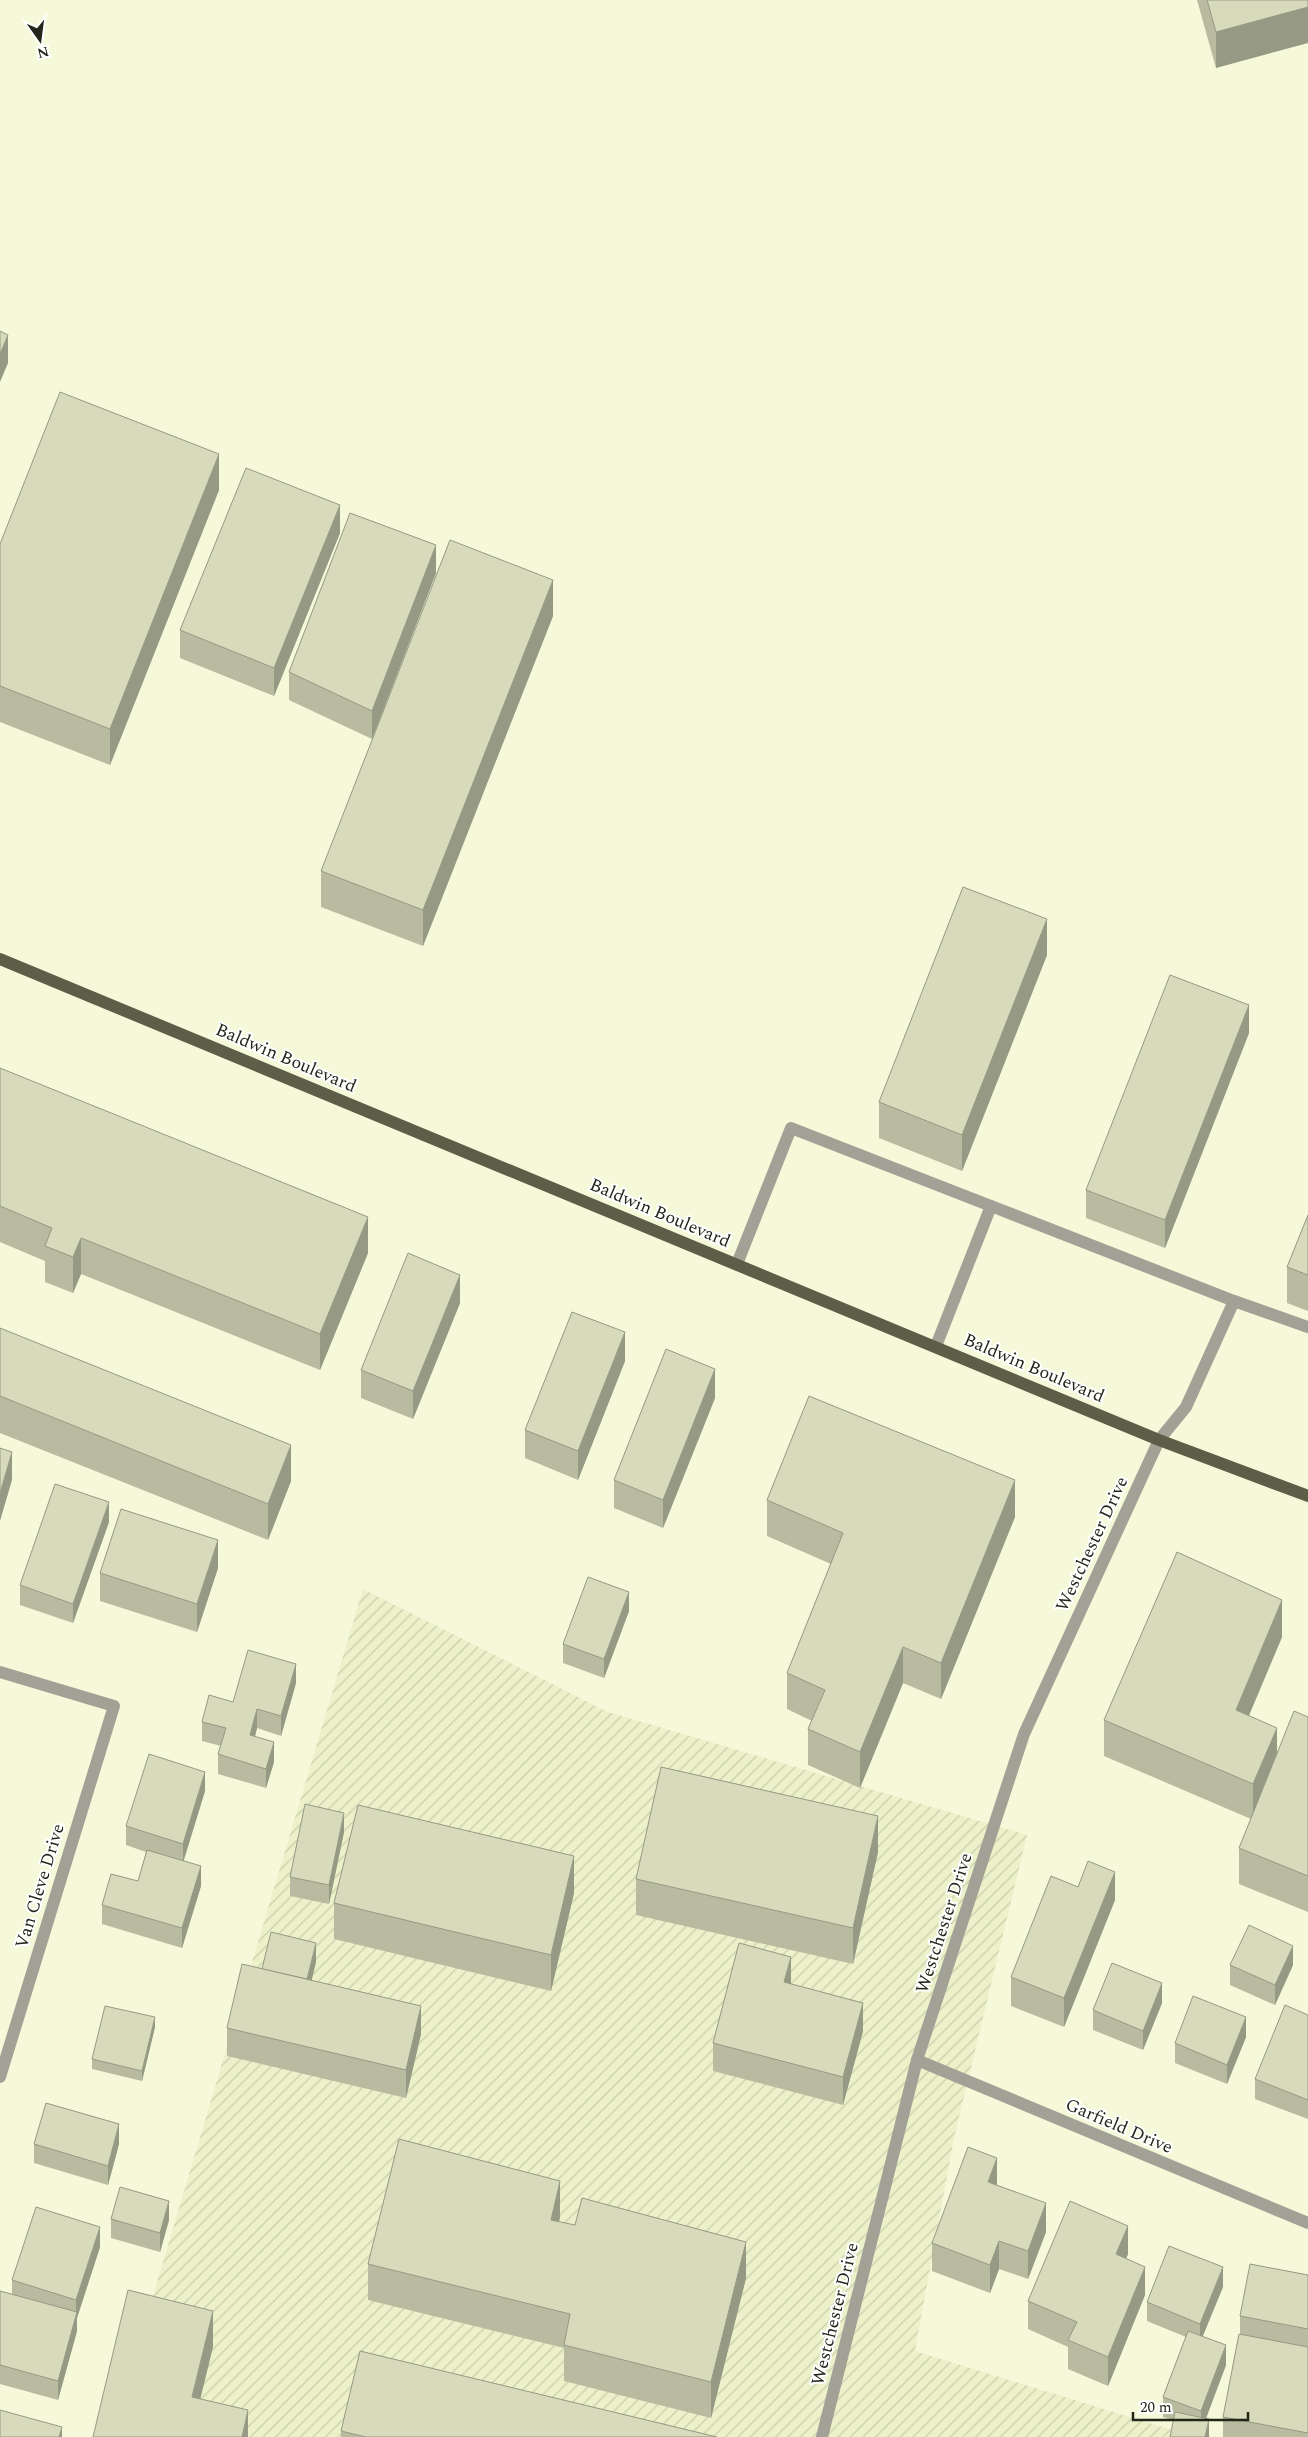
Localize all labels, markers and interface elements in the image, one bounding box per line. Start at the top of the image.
north arrow [15,15,65,65]
text: N [35,41,51,64]
street label: Baldwin Boulevard [211,1016,361,1100]
street label: Baldwin Boulevard [585,1171,735,1255]
street label: Baldwin Boulevard [959,1326,1109,1410]
street label: Westchester Drive [1049,1472,1135,1616]
street label: Van Cleve Drive [8,1820,72,1952]
street label: Westchester Drive [909,1849,979,1997]
street label: Garfield Drive [1061,2091,1177,2161]
street label: Westchester Drive [804,2240,866,2388]
scale bar [1133,2390,1248,2422]
text: 20 m [1140,2396,1172,2419]

